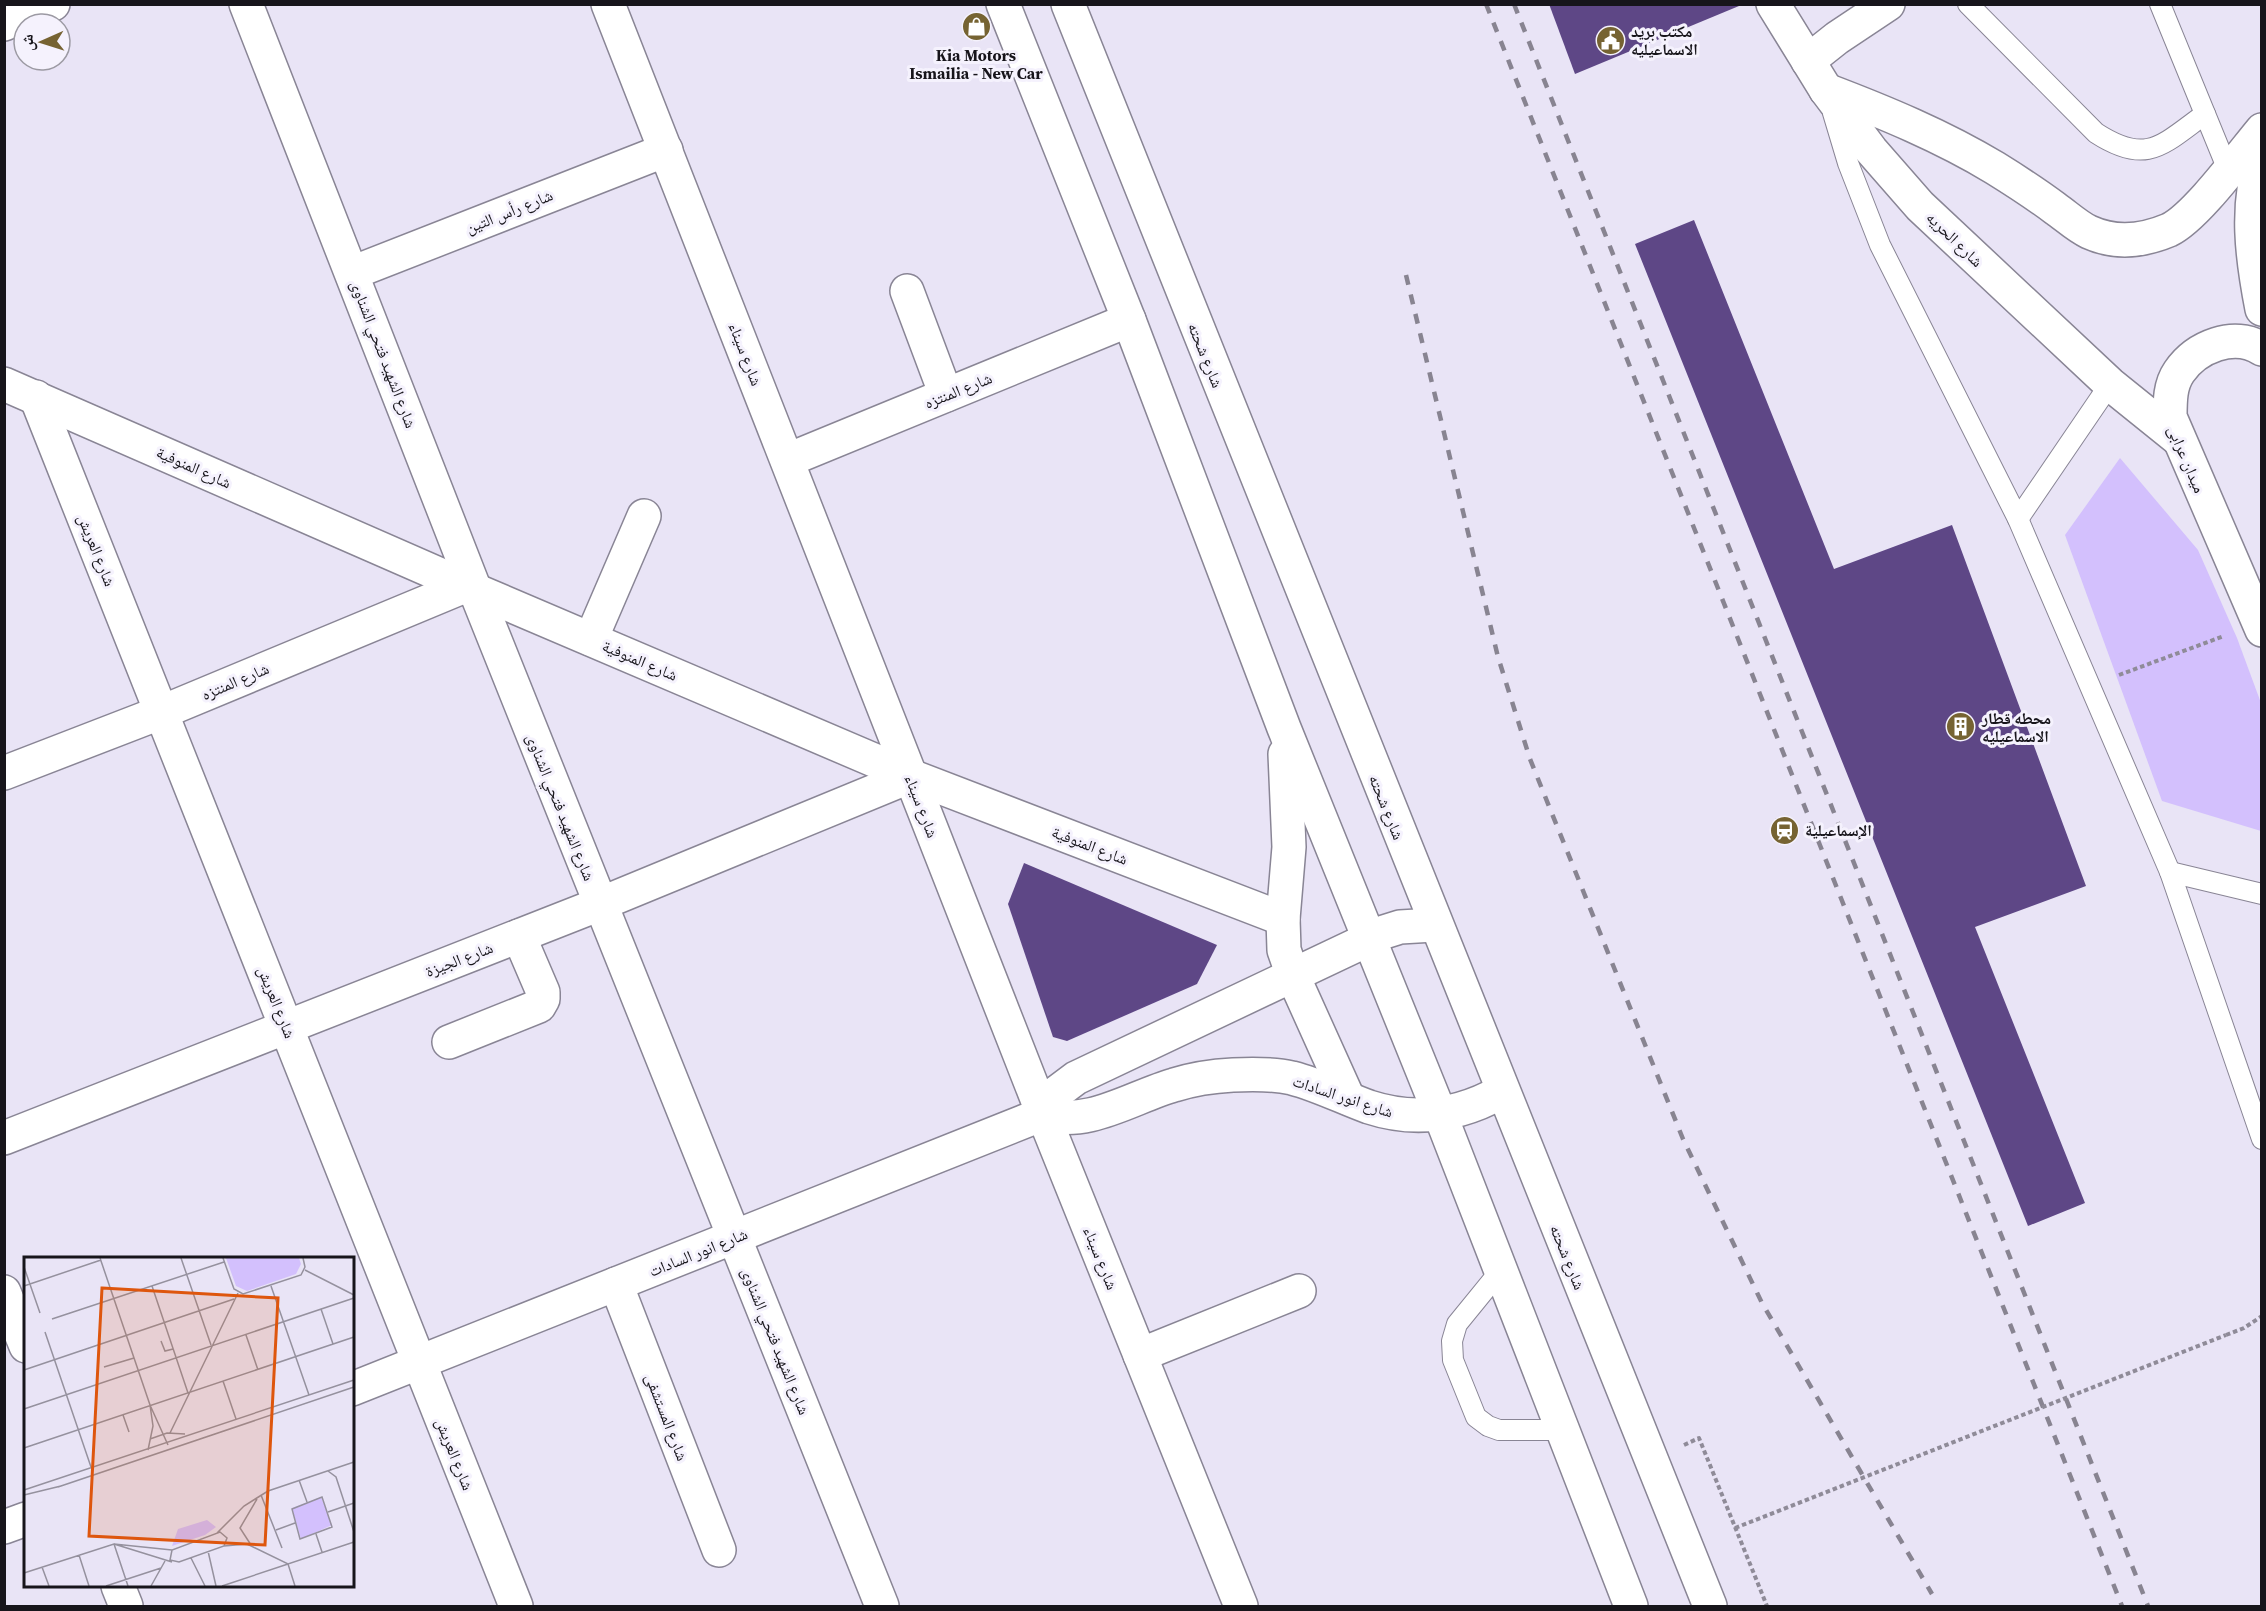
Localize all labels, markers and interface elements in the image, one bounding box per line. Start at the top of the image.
shop icon: Kia Motors Ismailia - New Car [960,11,992,43]
north arrow [12,12,72,72]
place label: مكتب بريد الاسماعيليه [1631,20,1698,60]
public building icon: مكتب بريد الاسماعيليه [1594,24,1626,56]
text: ش [16,34,38,52]
place label: Kia Motors Ismailia - New Car [909,44,1043,84]
street label: شارع رأس التين [462,184,556,238]
street label: شارع الحريه [1922,206,1988,272]
street label: شارع الشهيد فتحي الشناوى [344,277,422,432]
street label: شارع سيناء [724,319,768,389]
street label: شارع شحته [1183,319,1229,391]
street label: شارع المنتزه [921,366,995,414]
street label: ميدان عرابى [2163,422,2211,496]
street label: شارع المنوفية [153,441,235,493]
street label: شارع العريش [73,511,121,589]
street label: شارع المنوفية [599,634,681,686]
street label: شارع المنتزه [198,657,272,705]
place label: محطه قطار الاسماعيليه [1981,707,2051,747]
building icon: محطه قطار الاسماعيليه [1945,711,1977,743]
street label: شارع الشهيد فتحي الشناوى [520,730,601,885]
street label: شارع سيناء [900,771,944,841]
street label: شارع شحته [1364,771,1410,843]
station icon: الإسماعيلية [1768,814,1800,846]
place label: الإسماعيلية [1805,819,1872,841]
street label: شارع المنوفية [1049,820,1131,870]
street label: شارع الجيزة [422,936,496,982]
street label: شارع العريش [253,963,301,1041]
street label: شارع انور السادات [1290,1069,1396,1123]
street label: شارع شحته [1545,1221,1591,1293]
street label: شارع انور السادات [645,1222,751,1282]
street label: شارع سيناء [1078,1223,1124,1293]
inset map [24,1257,354,1587]
street label: شارع الشهيد فتحي الشناوى [735,1264,816,1419]
street label: شارع المستشفى [640,1370,694,1464]
street label: شارع العريش [431,1415,479,1493]

